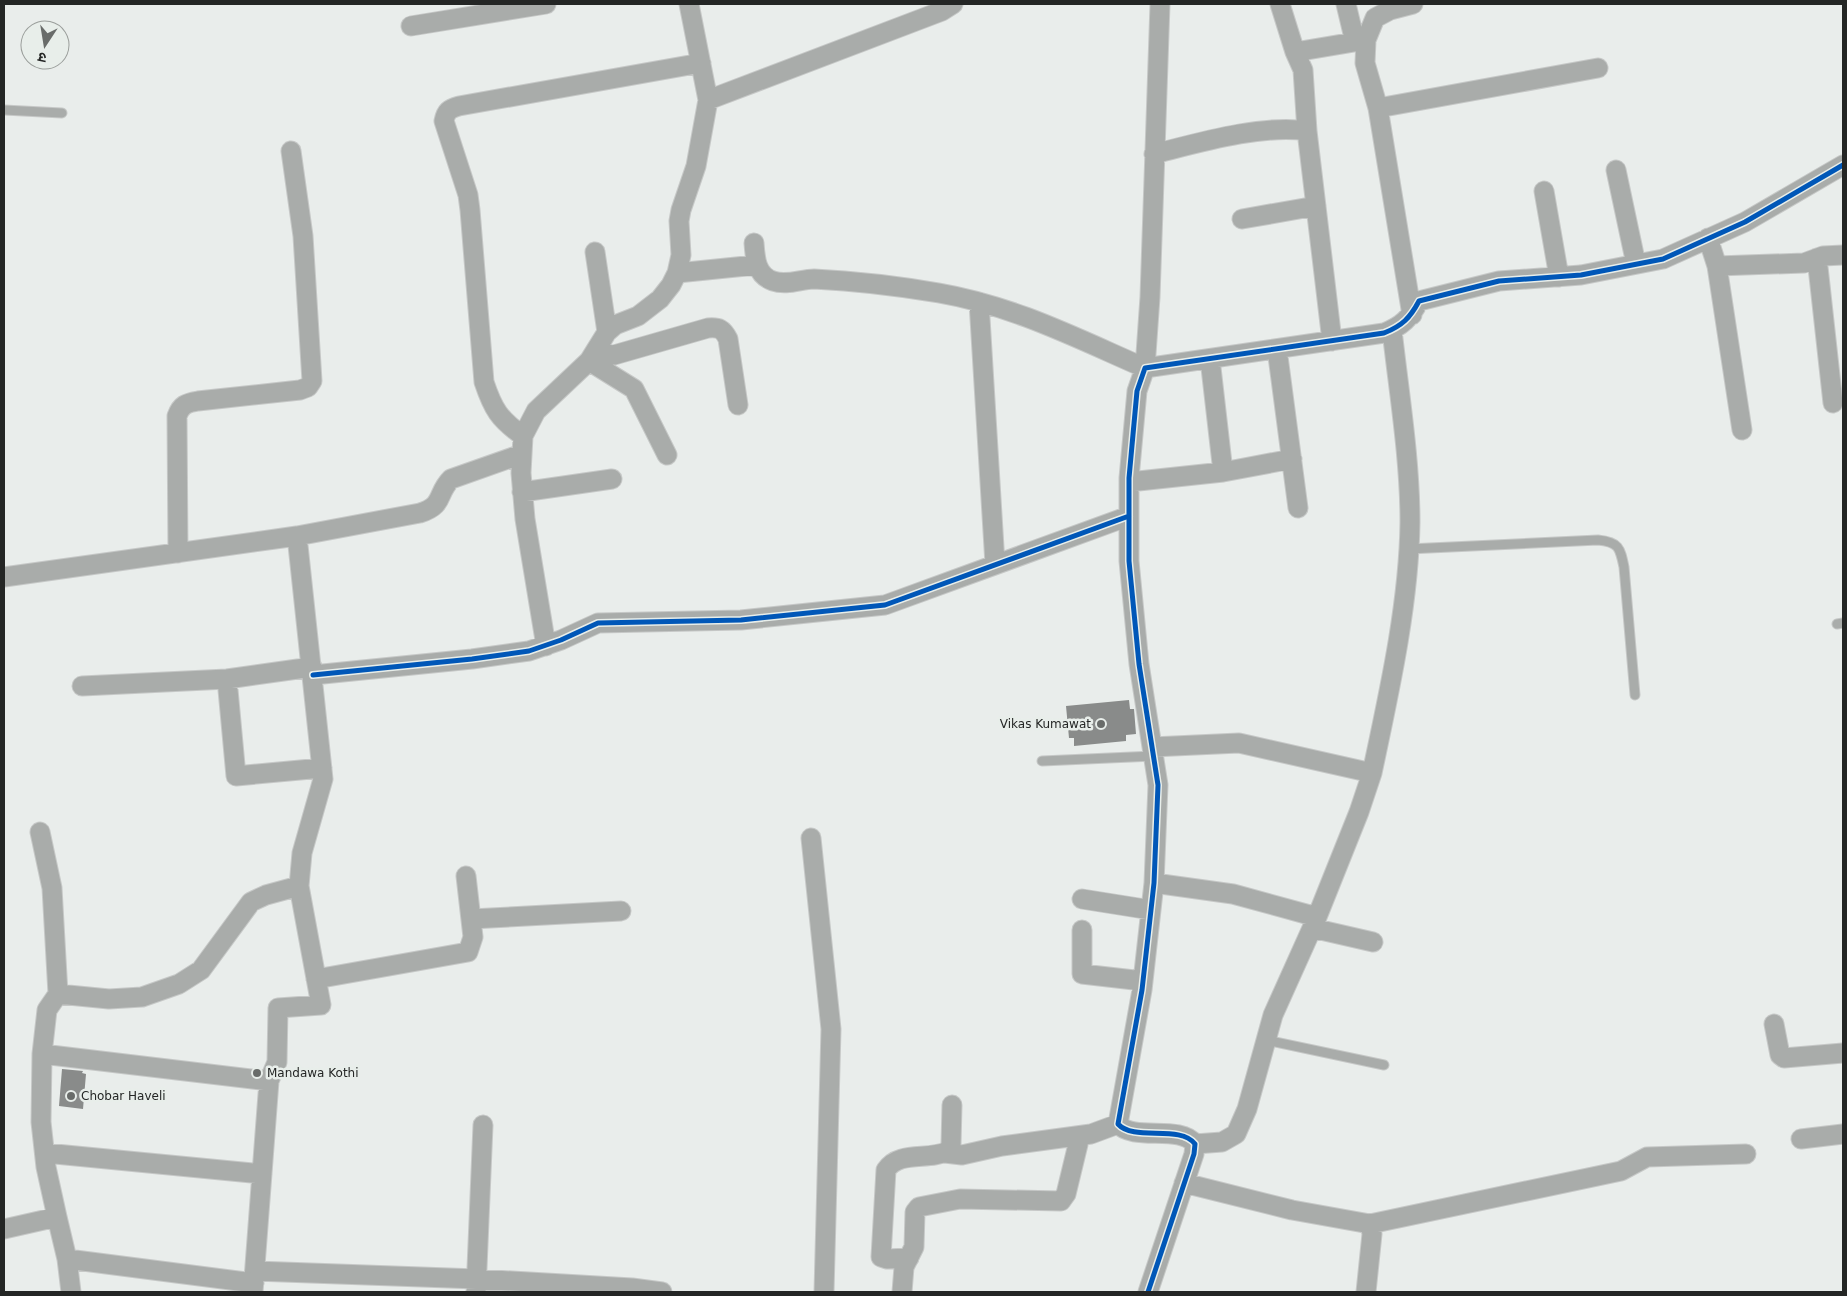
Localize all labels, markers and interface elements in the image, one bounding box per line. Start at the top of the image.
north arrow [20,20,70,70]
text: उ [36,49,48,66]
place label: Vikas Kumawat [1000,717,1091,731]
marker: Vikas Kumawat [1095,718,1107,730]
place label: Mandawa Kothi [267,1066,359,1080]
marker: Mandawa Kothi [251,1067,263,1079]
place label: Chobar Haveli [81,1089,166,1103]
marker: Chobar Haveli [65,1090,77,1102]

